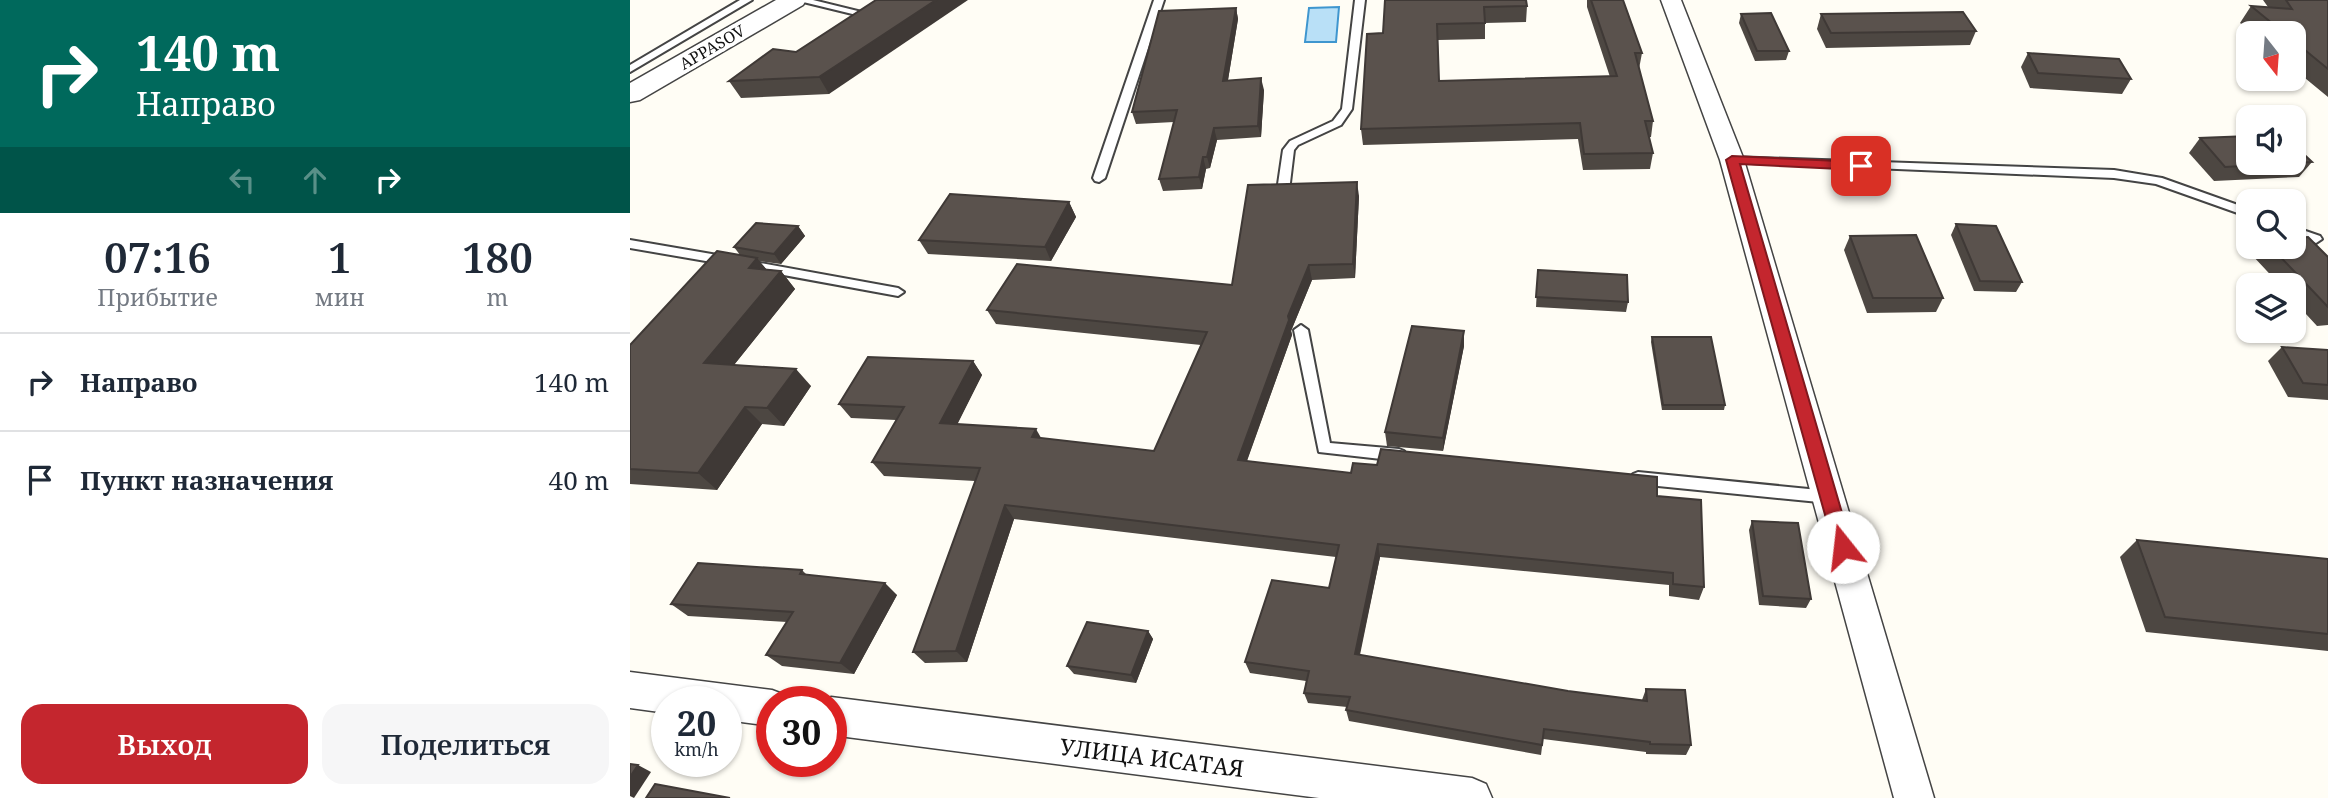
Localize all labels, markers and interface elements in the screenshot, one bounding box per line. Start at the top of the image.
text: 140 m [136,19,280,85]
street label: APPASOV [675,19,749,75]
north arrow [2236,21,2306,91]
map controls [2236,21,2306,343]
icon: right [21,28,112,119]
text: Направо [136,82,276,125]
button: sound [2236,105,2306,175]
pin [1831,136,1891,196]
icon: arrive [1842,147,1880,185]
icon: left [223,161,261,199]
icon: ahead [296,161,334,199]
icon: right [369,161,407,199]
button: search [2236,189,2306,259]
text: 07:16 [104,228,211,285]
text: 1 [328,228,352,285]
text: 180 [462,228,533,285]
button: layers [2236,273,2306,343]
text: Прибытие [97,281,218,313]
text: мин [315,281,365,313]
text: m [486,281,508,313]
icon: right [21,363,59,401]
text: Направо [80,364,198,400]
text: 140 m [534,364,609,400]
icon: arrive [21,461,59,499]
text: Пункт назначения [80,462,333,498]
text: 40 m [549,462,609,498]
position arrow [1806,510,1880,584]
speed limit sign: 30 [756,686,847,777]
text: 20 [677,699,716,746]
button: Выход [21,704,308,784]
button: Поделиться [322,704,609,784]
street label: УЛИЦА ИСАТАЯ [1058,730,1246,784]
text: km/h [674,737,719,761]

